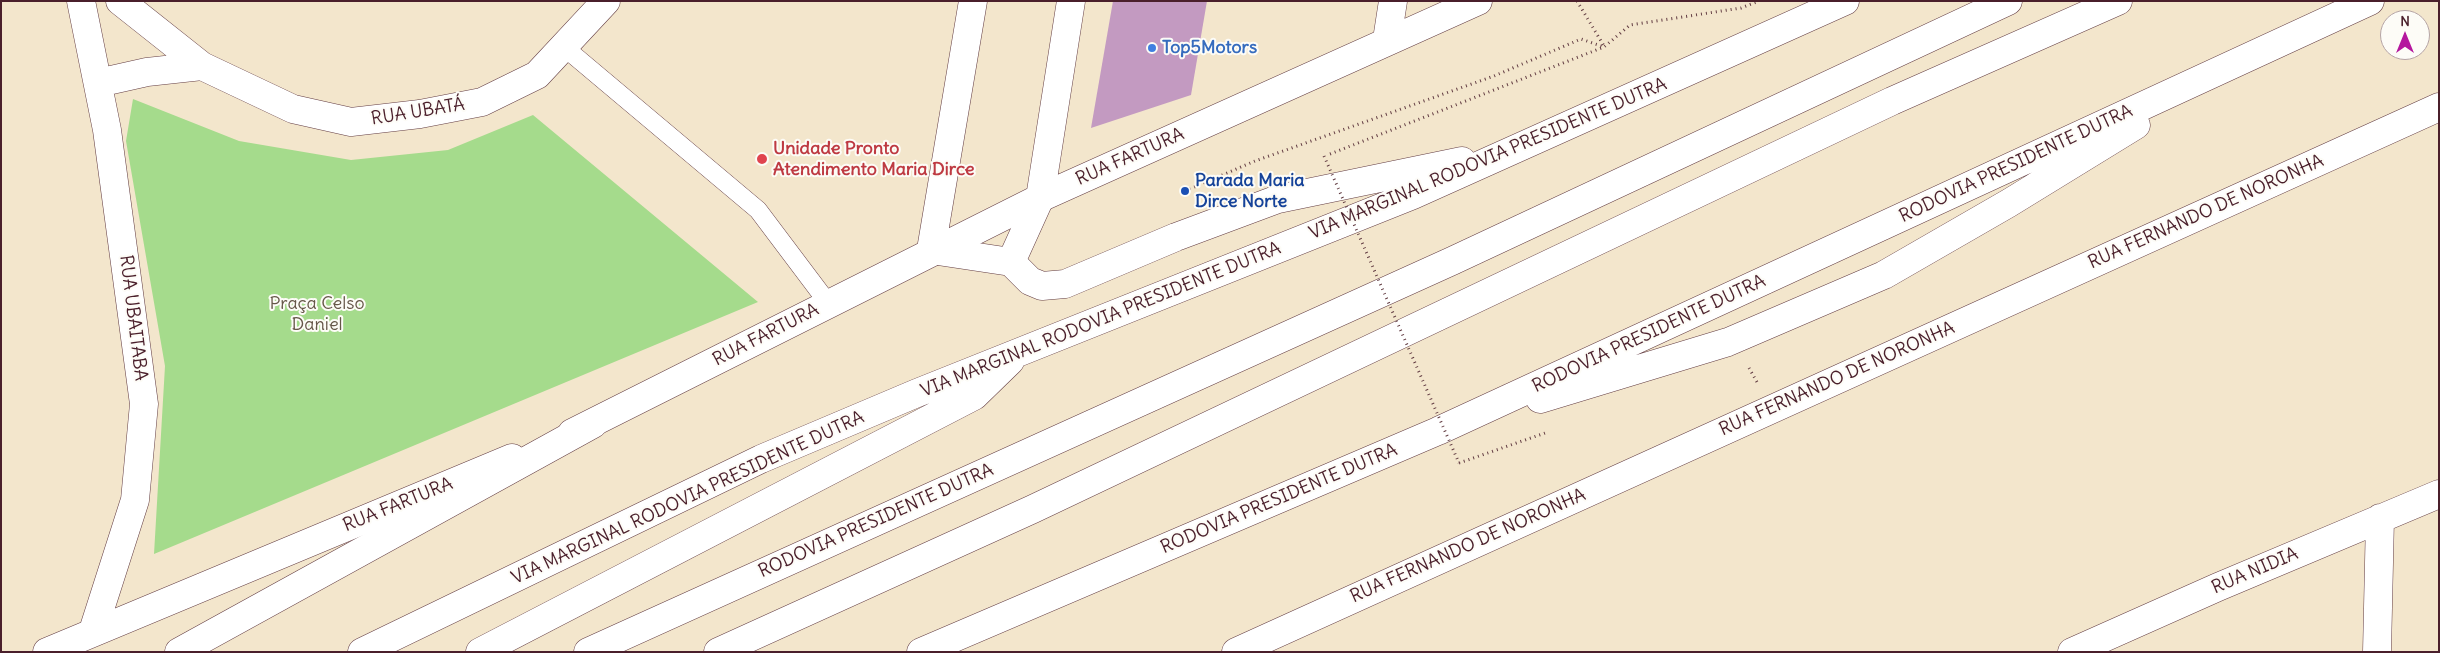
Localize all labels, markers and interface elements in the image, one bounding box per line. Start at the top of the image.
north arrow [2380,10,2430,60]
text: N [2400,12,2410,30]
place label: Top5Motors [1162,37,1257,59]
marker: Top5Motors [1146,42,1158,54]
street label: VIA MARGINAL RODOVIA PRESIDENTE DUTRA [1306,74,1670,244]
street label: RUA UBATÁ [370,94,466,130]
street label: RODOVIA PRESIDENTE DUTRA [1896,100,2136,228]
street label: RUA FARTURA [1072,123,1188,191]
place label: Unidade Pronto Atendimento Maria Dirce [773,138,974,180]
street label: RUA FERNANDO DE NORONHA [2085,150,2327,274]
marker: Unidade Pronto Atendimento Maria Dirce [755,152,769,166]
place label: Parada Maria Dirce Norte [1195,170,1305,212]
marker: Parada Maria Dirce Norte [1179,185,1191,197]
street label: VIA MARGINAL RODOVIA PRESIDENTE DUTRA [918,238,1284,402]
street label: RUA UBAITABA [115,254,151,382]
street label: RODOVIA PRESIDENTE DUTRA [1529,270,1769,398]
park label: Praça Celso Daniel [269,293,365,336]
street label: RUA FARTURA [709,299,823,371]
street label: RUA FERNANDO DE NORONHA [1716,317,1958,441]
street label: VIA MARGINAL RODOVIA PRESIDENTE DUTRA [508,407,868,589]
street label: RODOVIA PRESIDENTE DUTRA [1157,439,1401,559]
street label: RODOVIA PRESIDENTE DUTRA [755,459,997,583]
street label: RUA FARTURA [340,473,456,537]
street label: RUA FERNANDO DE NORONHA [1347,484,1589,608]
street label: RUA NIDIA [2209,543,2301,599]

